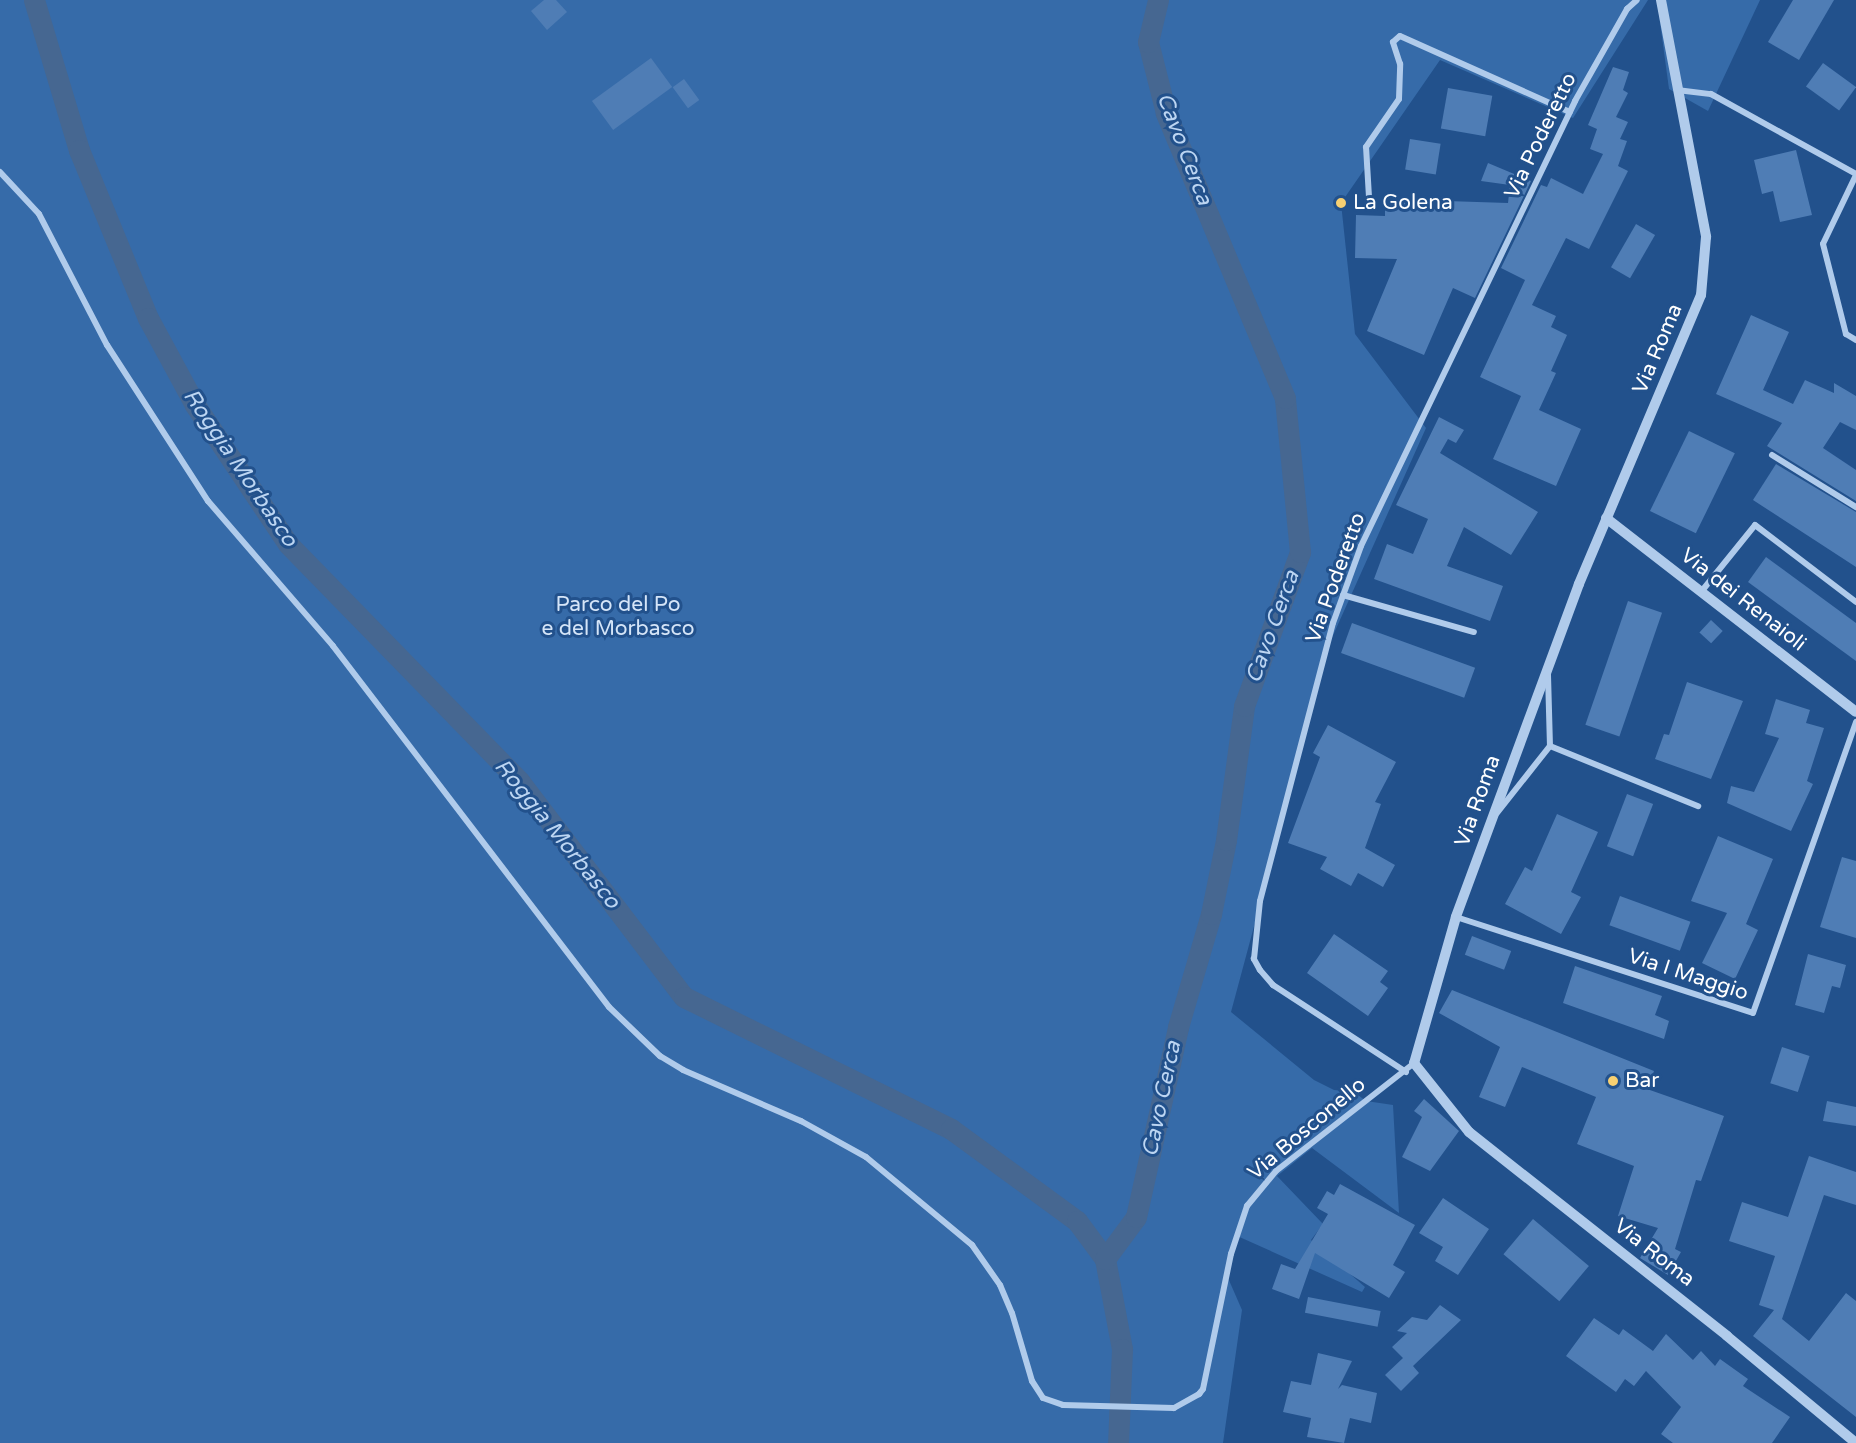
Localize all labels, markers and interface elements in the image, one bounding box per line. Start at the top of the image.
street label: Via Poderetto [1500,69,1582,203]
water label: Cavo Cerca [1151,89,1217,209]
place label: La Golena [1353,190,1453,216]
marker: La Golena [1334,196,1348,210]
street label: Via Roma [1628,300,1688,398]
water label: Roggia Morbasco [177,384,303,552]
street label: Via Poderetto [1301,509,1371,647]
street label: Via dei Renaioli [1675,543,1811,657]
water label: Cavo Cerca [1240,567,1306,687]
park label: Parco del Po e del Morbasco [542,592,694,642]
street label: Via Roma [1450,752,1506,850]
water label: Roggia Morbasco [489,754,625,914]
street label: Via I Maggio [1625,944,1751,1006]
water label: Cavo Cerca [1137,1039,1187,1159]
place label: Bar [1625,1068,1659,1094]
street label: Via Bosconello [1243,1072,1371,1186]
marker: Bar [1606,1074,1620,1088]
street label: Via Roma [1609,1214,1699,1292]

